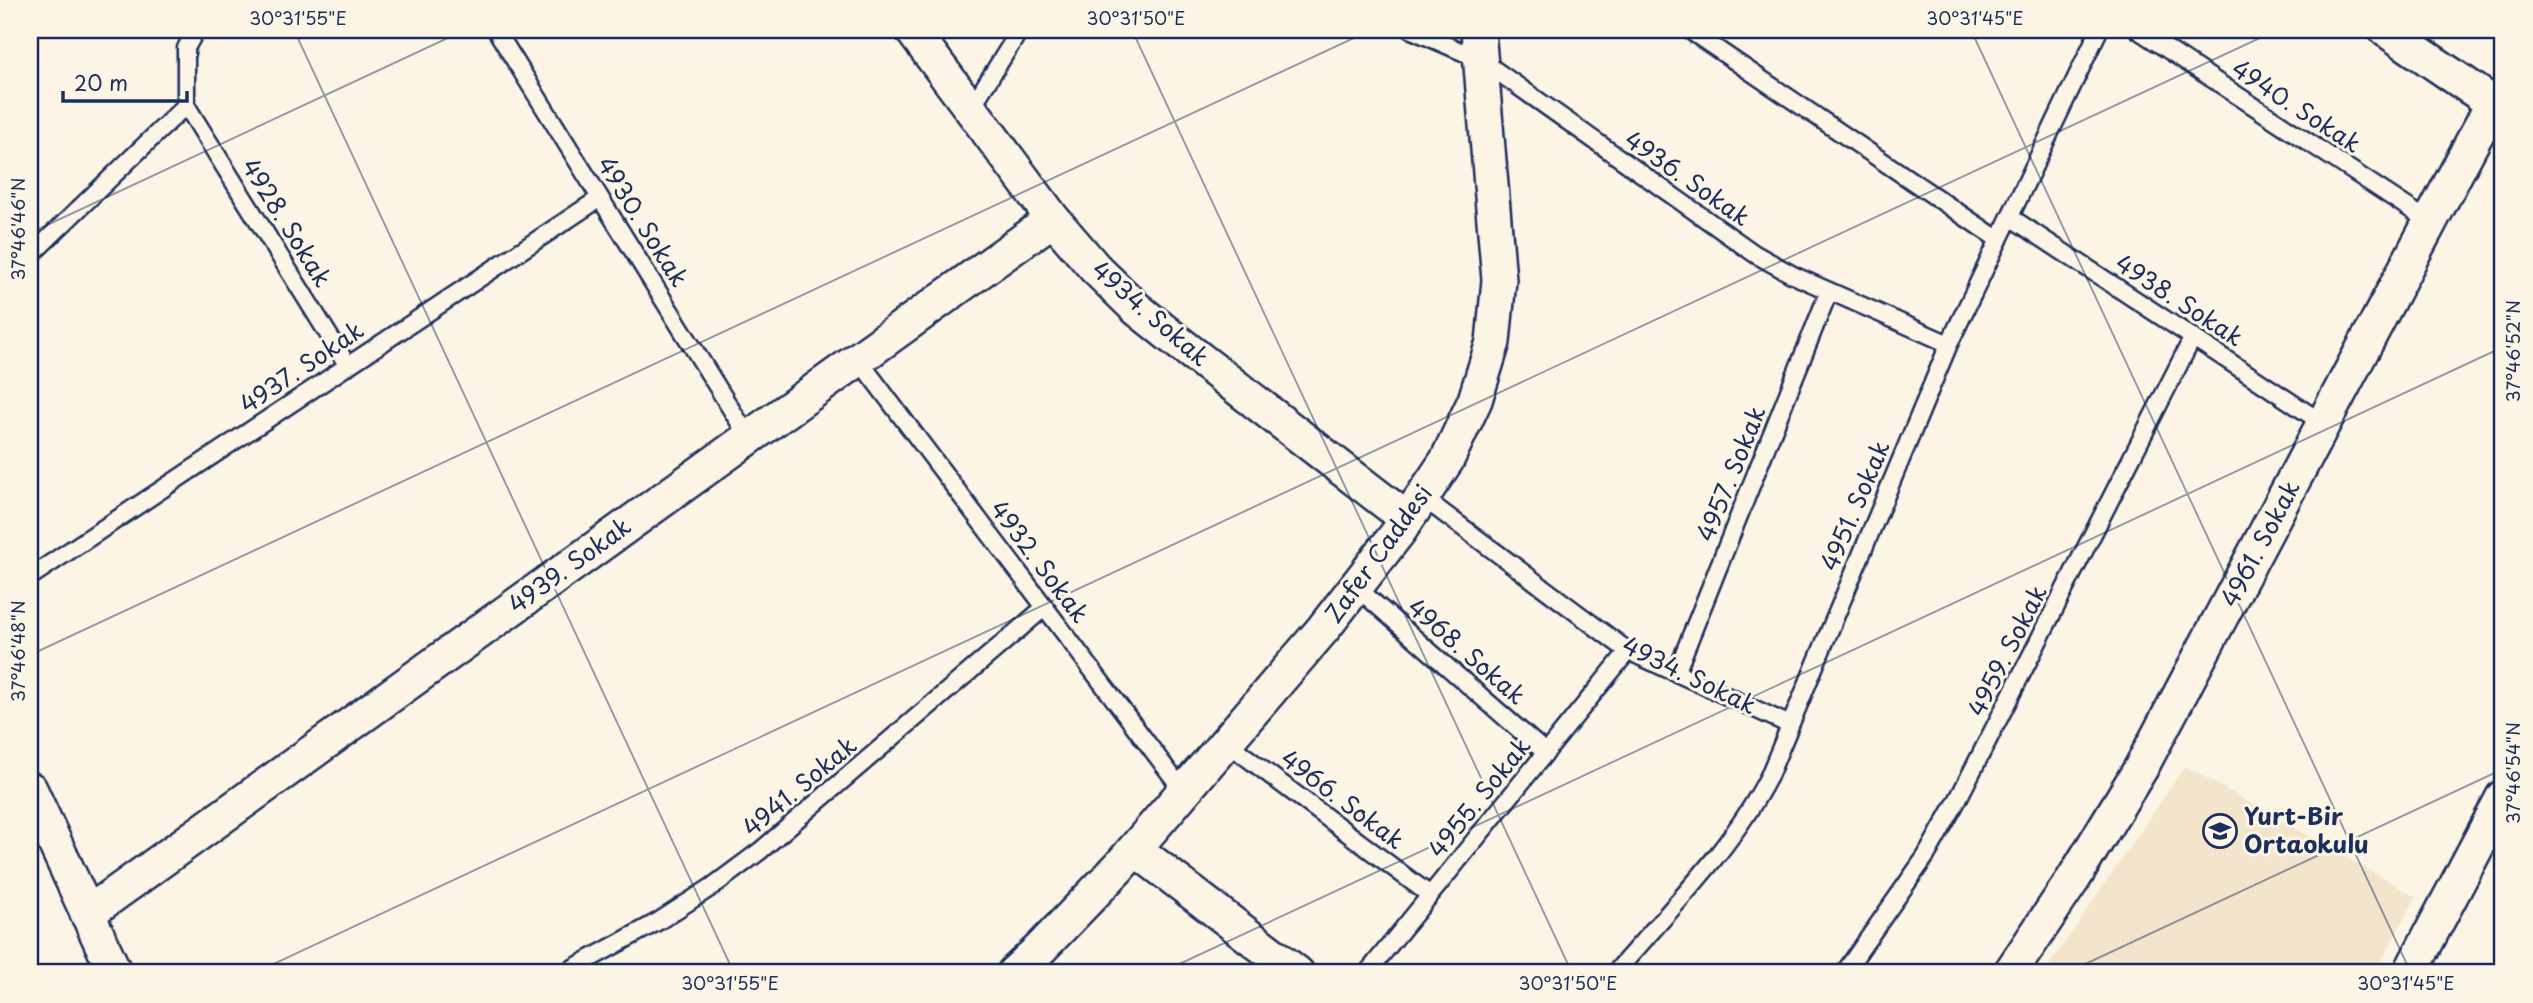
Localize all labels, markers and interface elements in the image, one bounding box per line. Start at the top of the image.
text: 30°31'55"E [249,4,347,31]
text: 30°31'50"E [1087,4,1185,31]
text: 30°31'45"E [1926,4,2024,31]
street label: 4940. Sokak [2225,50,2369,161]
scale bar [63,60,187,104]
text: 20 m [74,66,128,98]
street label: 4936. Sokak [1618,121,1759,234]
street label: 4930. Sokak [589,149,698,293]
street label: 4928. Sokak [234,151,342,293]
text: 37°46'46"N [4,178,31,280]
street label: 4938. Sokak [2109,244,2251,354]
street label: 4934. Sokak [1084,251,1218,374]
text: 37°46'52"N [2499,300,2526,402]
street label: 4937. Sokak [232,311,370,421]
street label: 4957. Sokak [1687,400,1774,546]
street label: 4951. Sokak [1811,434,1898,576]
street label: 4961. Sokak [2211,473,2308,613]
street label: Zafer Caddesi [1315,476,1440,629]
street label: 4932. Sokak [983,492,1099,630]
street label: 4939. Sokak [500,507,638,621]
street label: 4959. Sokak [1958,578,2055,722]
street label: 4968. Sokak [1400,589,1535,712]
text: 37°46'48"N [4,600,31,702]
street label: 4934. Sokak [1616,626,1763,722]
text: 37°46'54"N [2499,722,2526,824]
street label: 4941. Sokak [734,727,864,844]
street label: 4955. Sokak [1419,729,1538,865]
street label: 4966. Sokak [1274,740,1413,857]
place label: Yurt-Bir Ortaokulu [2244,797,2369,861]
school or university icon: Yurt-Bir Ortaokulu [2201,812,2239,850]
text: 30°31'55"E [681,969,779,996]
text: 30°31'50"E [1519,969,1617,996]
text: 30°31'45"E [2357,969,2455,996]

